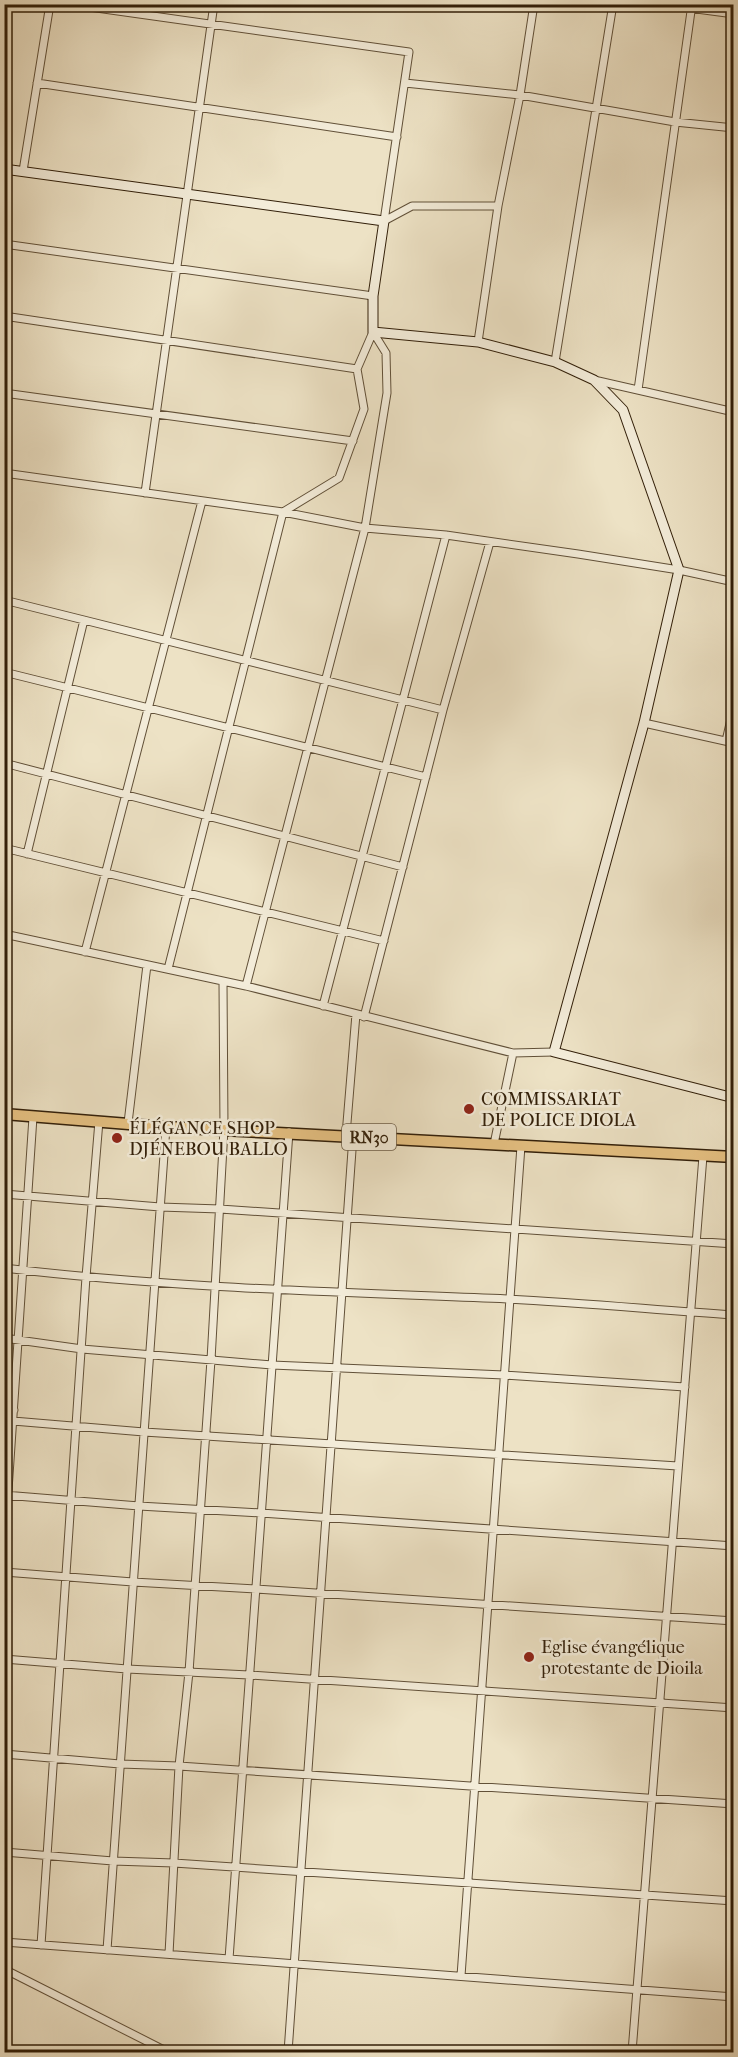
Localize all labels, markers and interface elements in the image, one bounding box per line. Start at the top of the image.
place label: COMMISSARIAT DE POLICE DIOLA [481,1089,636,1131]
marker: COMMISSARIAT DE POLICE DIOLA [462,1102,476,1116]
place label: ÉLÉGANCE SHOP DJÉNEBOU BALLO [129,1117,288,1160]
road number: RN30 [342,1124,396,1150]
marker: ÉLÉGANCE SHOP DJÉNEBOU BALLO [110,1131,124,1145]
place label: Eglise évangélique protestante de Dioila [540,1637,703,1679]
marker: Eglise évangélique protestante de Dioila [522,1650,536,1664]

